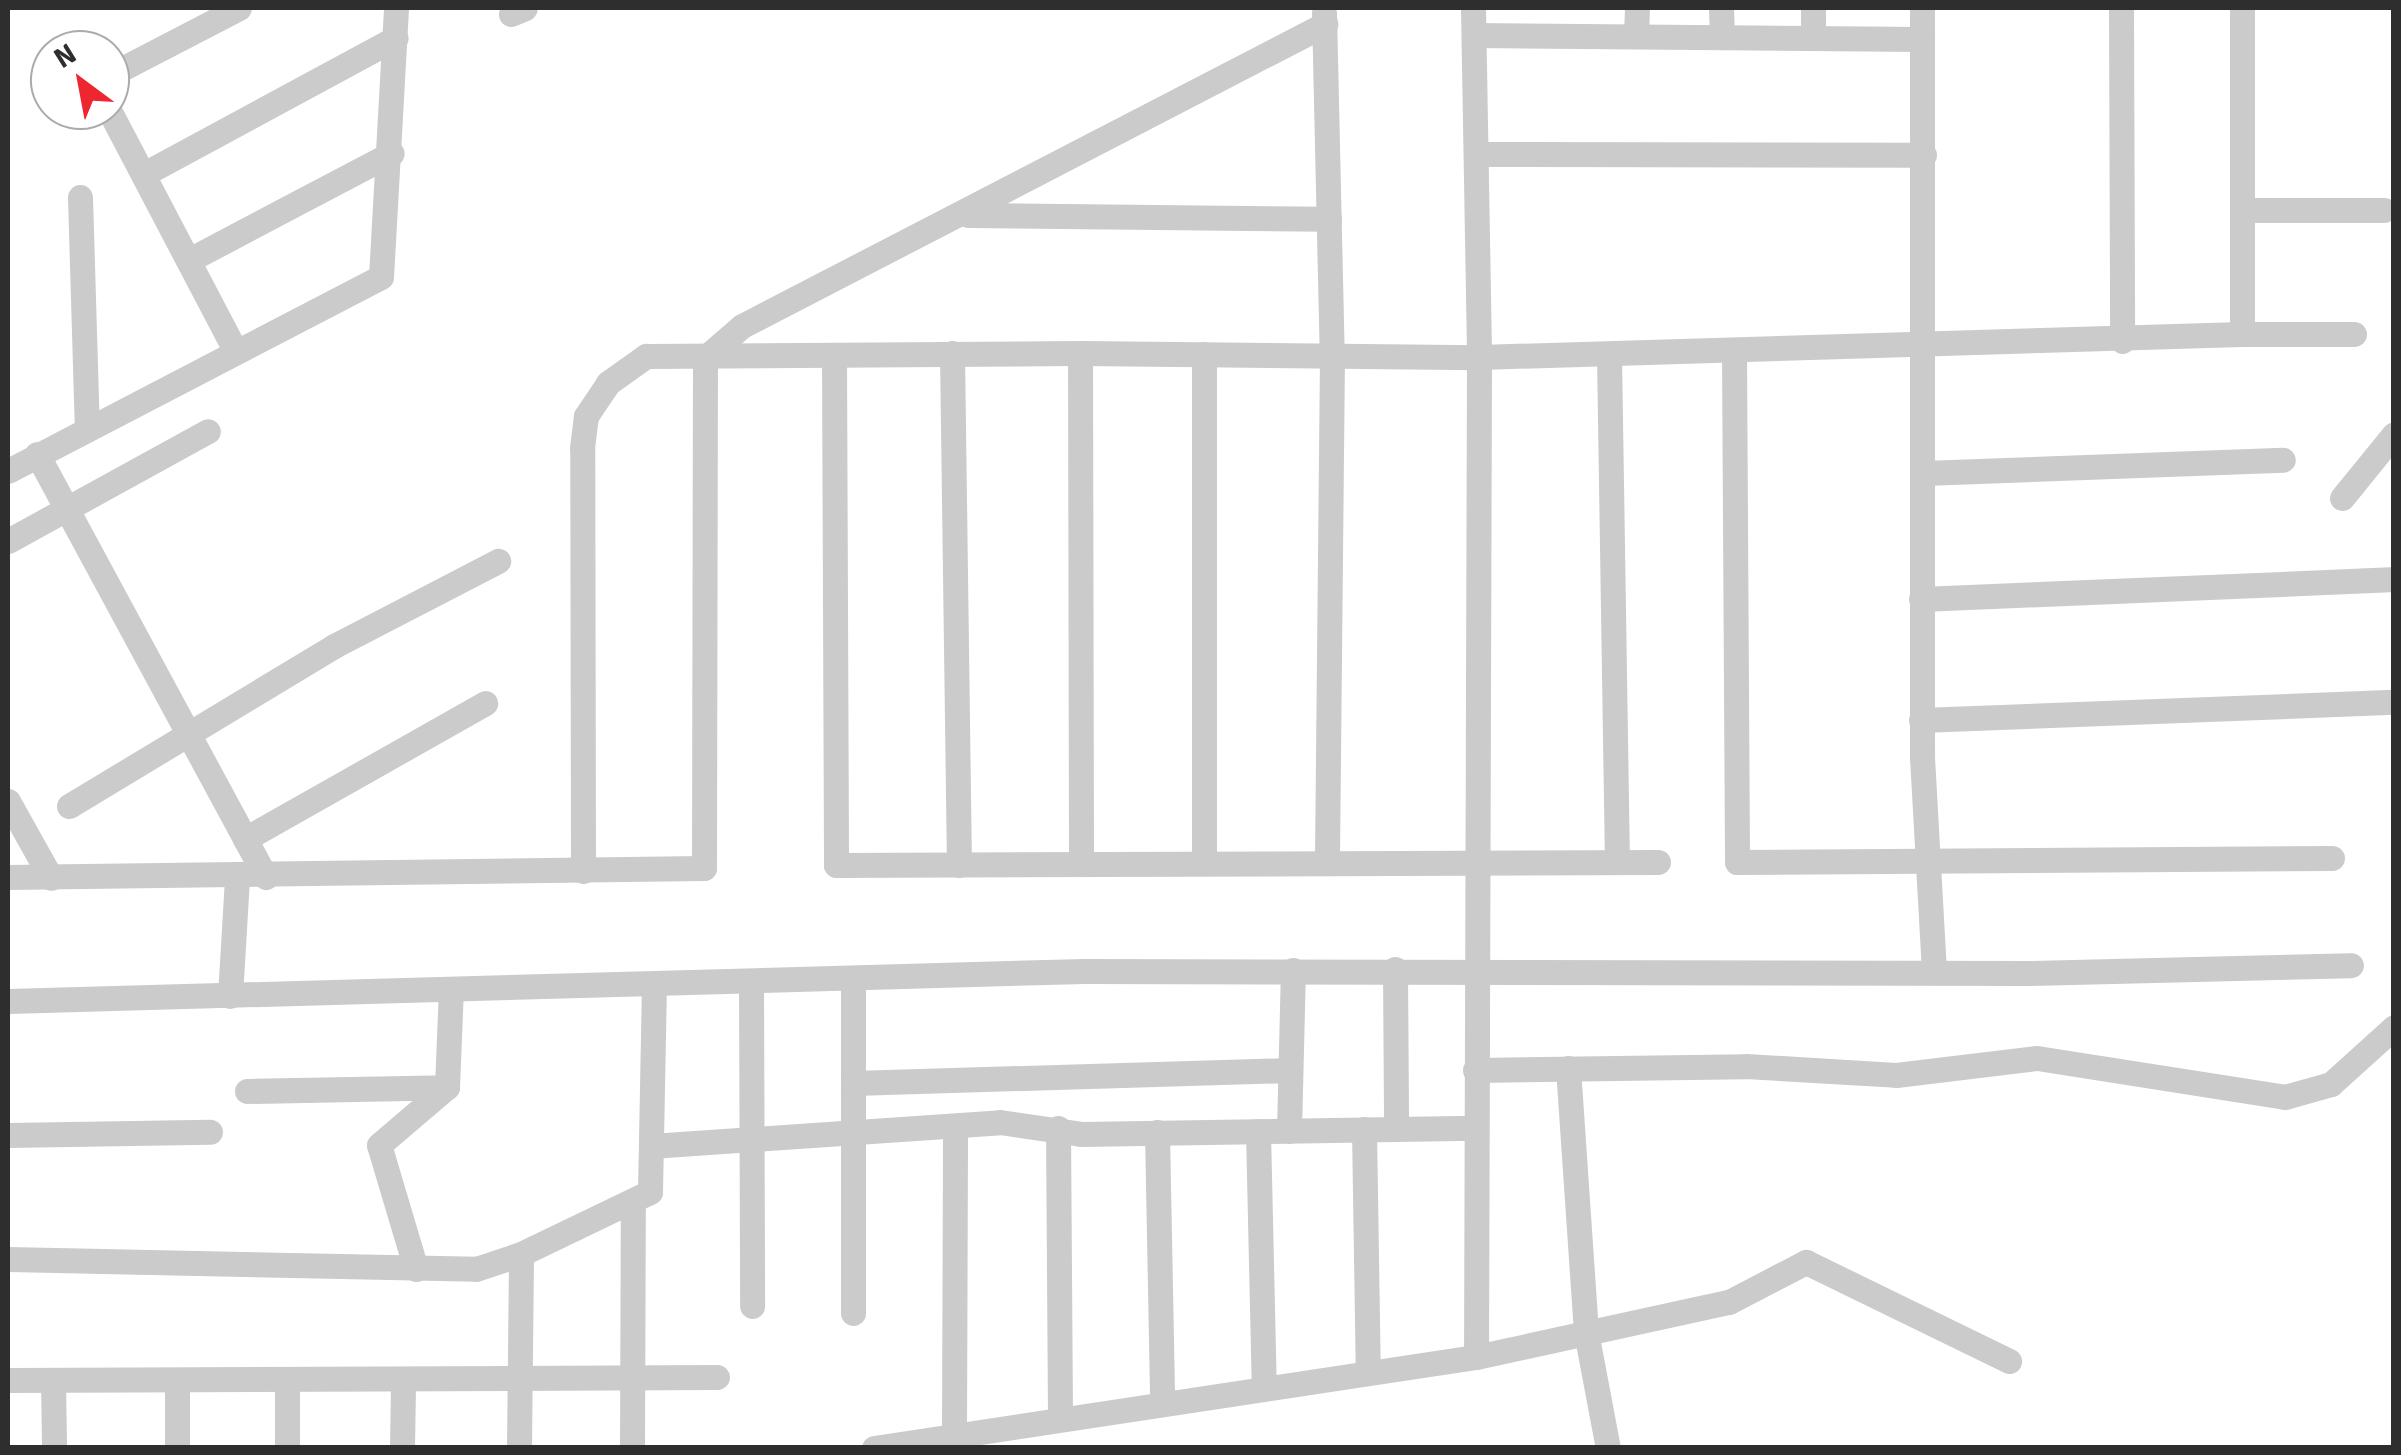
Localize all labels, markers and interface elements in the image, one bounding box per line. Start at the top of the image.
north arrow [30,30,130,130]
text: N [48,37,82,76]

